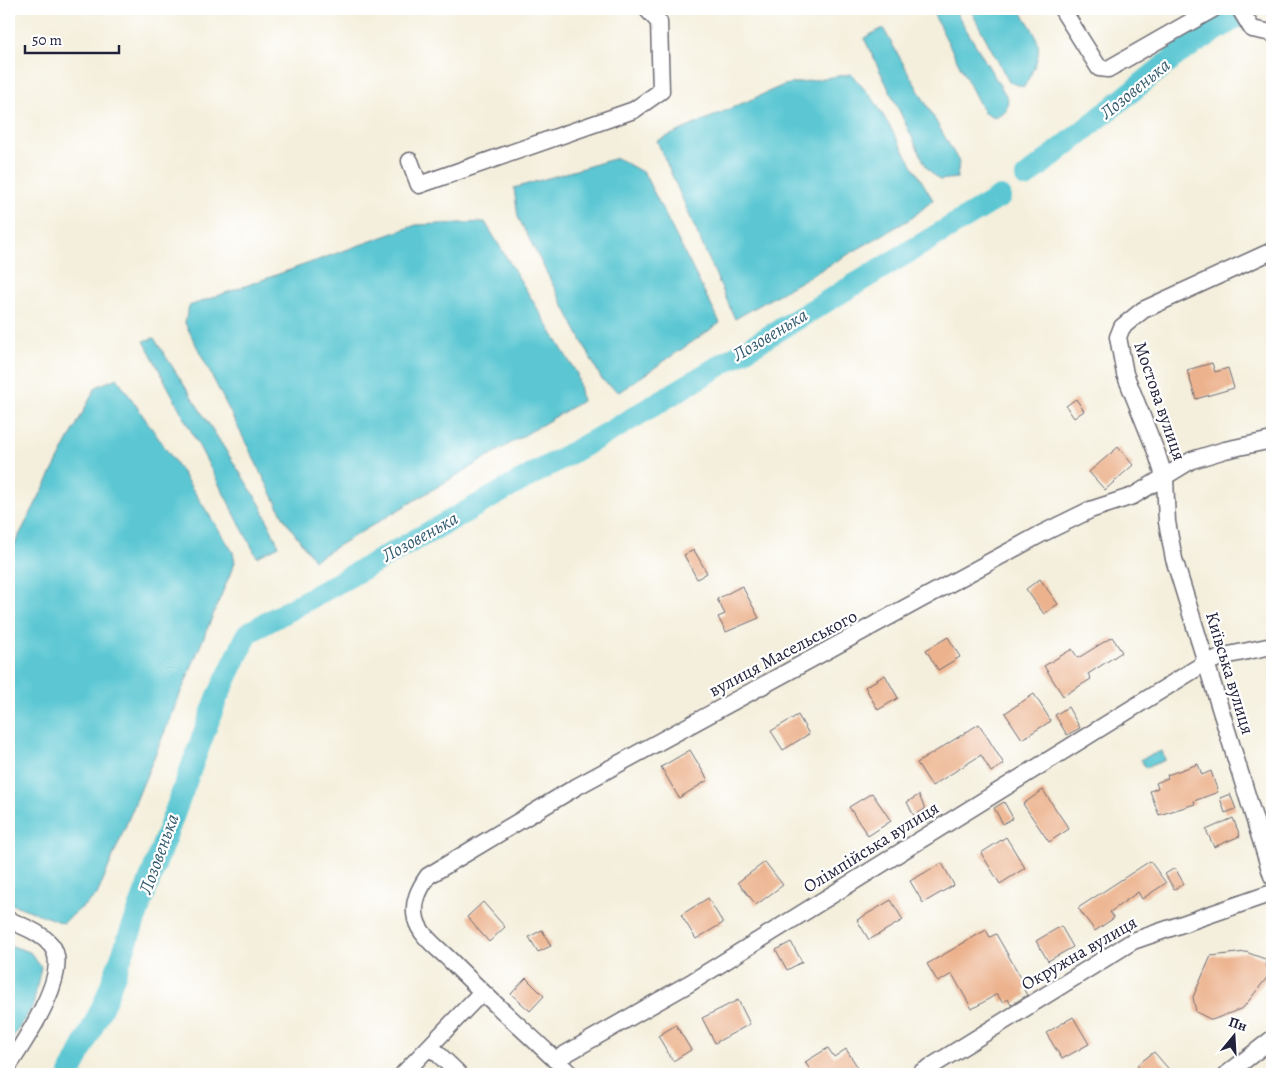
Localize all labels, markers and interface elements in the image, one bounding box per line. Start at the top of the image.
scale bar [25,22,119,54]
text: 50 m [32,30,62,50]
water label: Лозовенька [1093,52,1176,126]
water label: Лозовенька [727,302,813,368]
street label: Мостова вулиця [1128,338,1192,464]
water label: Лозовенька [376,505,463,569]
street label: вулиця Масельського [705,604,861,702]
street label: Київська вулиця [1200,609,1260,737]
street label: Олімпійська вулиця [799,796,943,898]
water label: Лозовенька [132,810,186,899]
street label: Окружна вулиця [1017,910,1141,996]
north arrow [1208,1010,1258,1060]
text: Пн [1226,1012,1250,1036]

